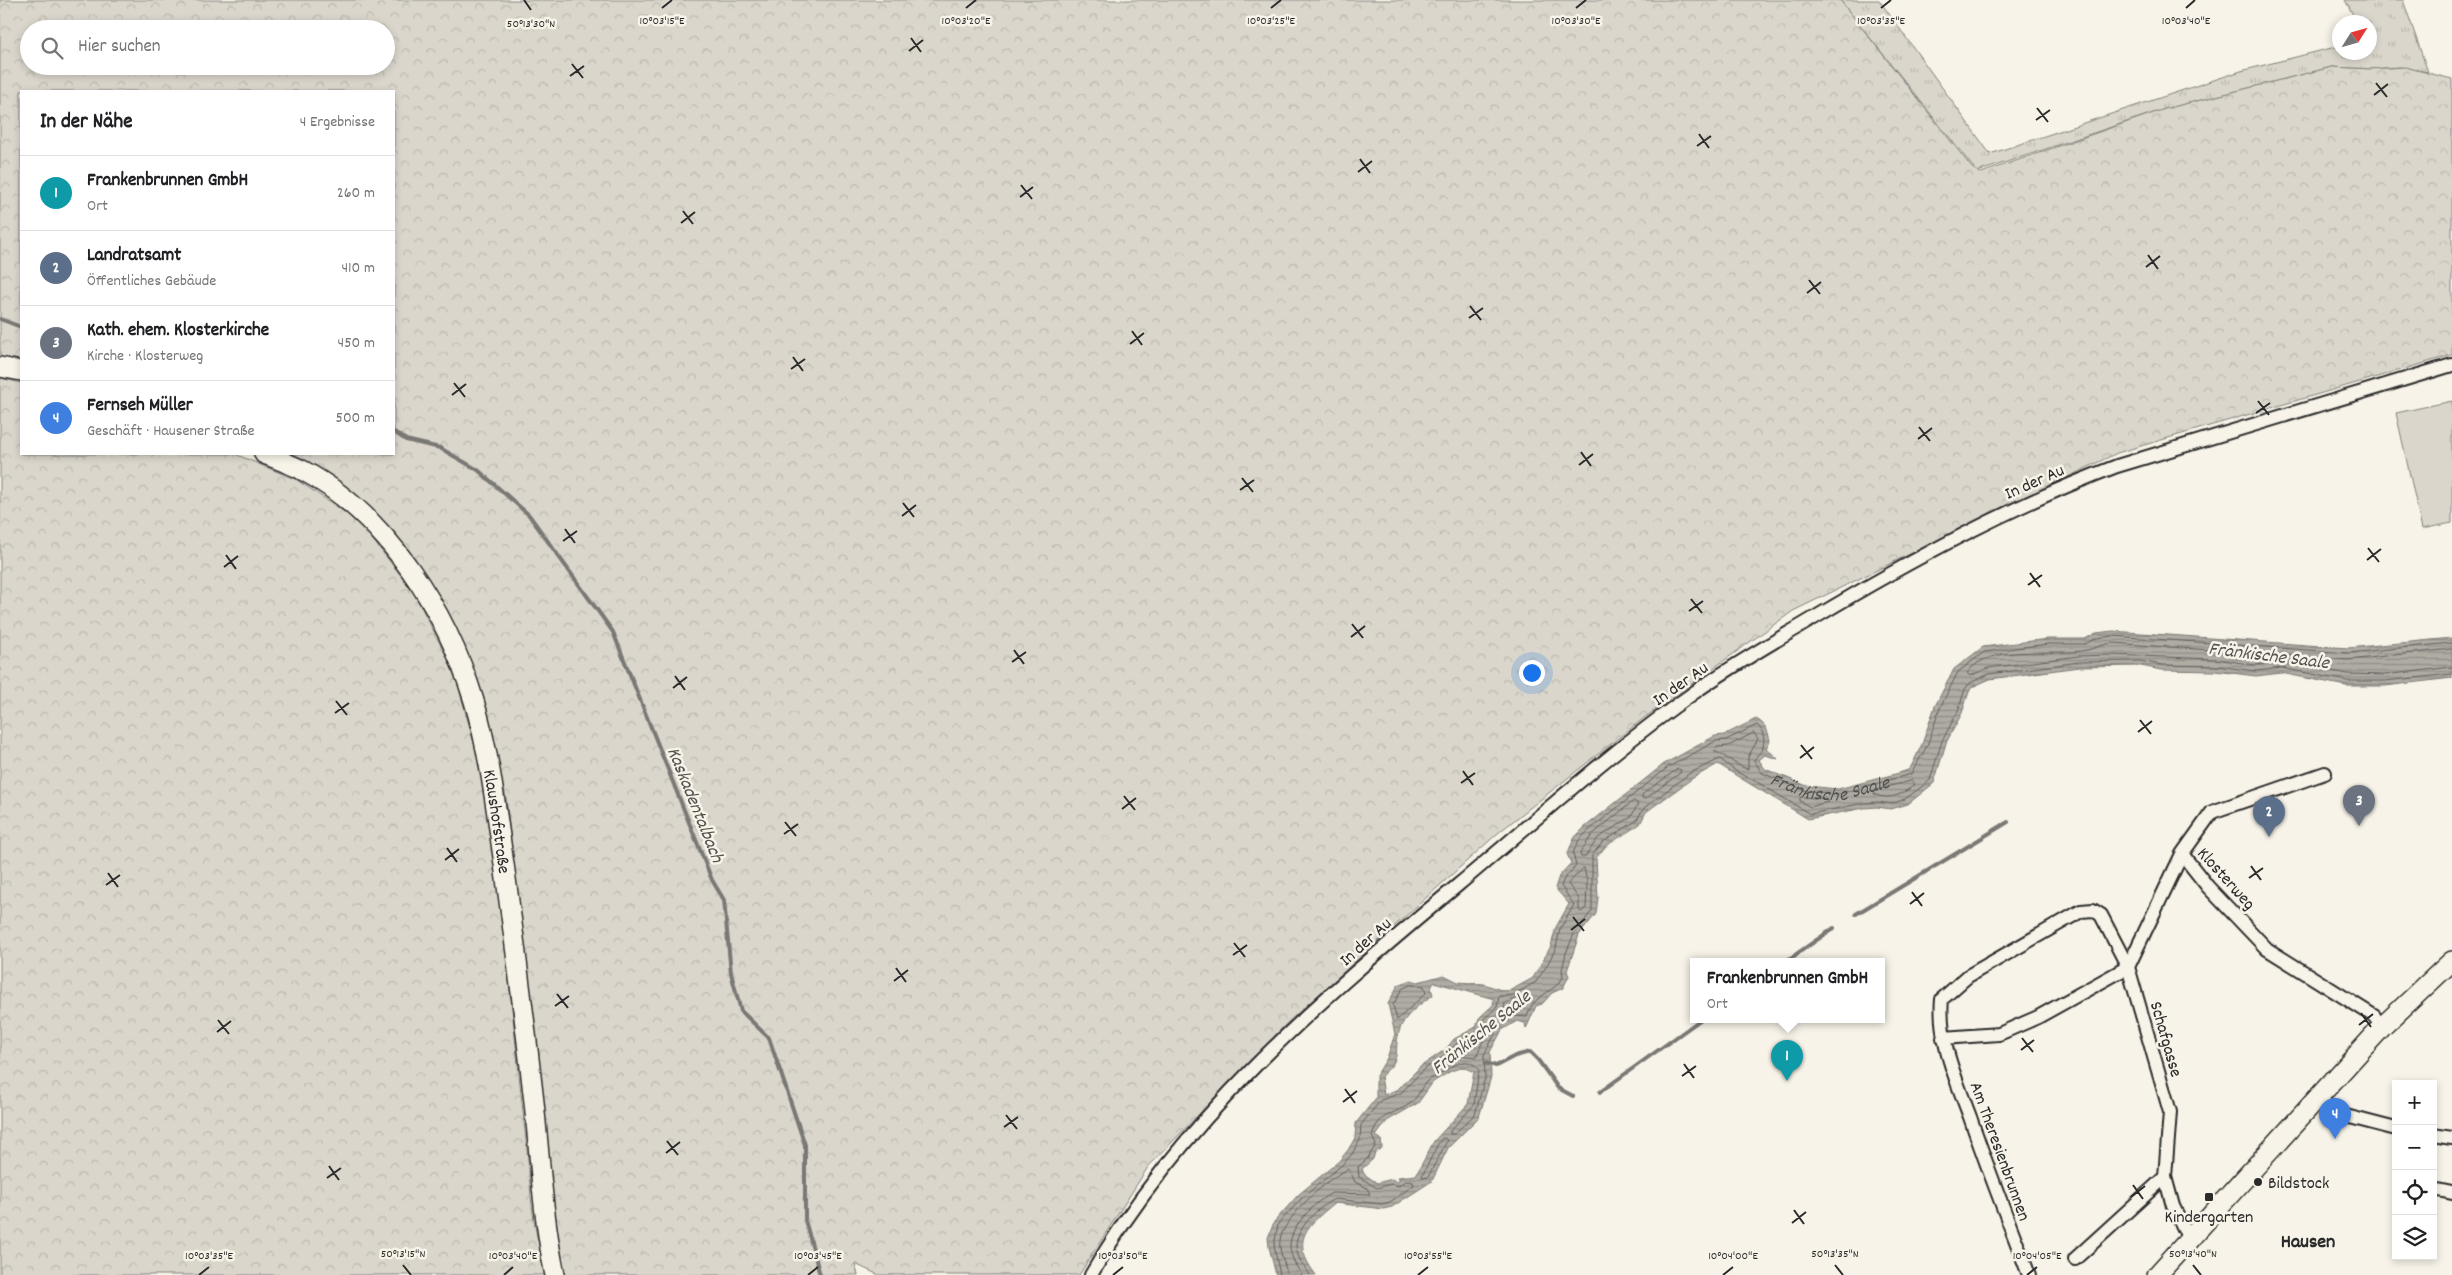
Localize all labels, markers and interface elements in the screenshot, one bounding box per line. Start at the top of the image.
text: 10°03'15"E [639,13,685,30]
text: 10°03'20"E [942,13,991,30]
text: 10°03'25"E [1247,13,1295,30]
text: 10°03'30"E [1552,13,1601,30]
text: 10°03'35"E [1857,13,1905,30]
text: 10°03'40"E [2162,13,2211,30]
north arrow [2332,15,2377,60]
text: 50°13'30"N [507,16,555,33]
search box [20,20,395,75]
icon: search [38,34,66,62]
text: Hier suchen [78,34,161,61]
text: In der Nähe [40,108,132,138]
text: 4 Ergebnisse [300,111,375,134]
text: Frankenbrunnen GmbH [87,168,248,195]
text: 1 [54,182,58,205]
text: 260 m [337,182,375,205]
text: Ort [87,195,108,218]
text: Landratsamt [87,243,181,270]
text: 2 [53,257,60,280]
text: 410 m [341,257,375,280]
text: Öffentliches Gebäude [87,270,216,293]
text: Kath. ehem. Klosterkirche [87,318,269,345]
text: 3 [52,332,60,355]
text: 450 m [338,332,375,355]
text: Kirche · Klosterweg [87,345,203,368]
text: Fernseh Müller [87,393,193,420]
text: 4 [53,407,59,430]
text: 500 m [335,407,375,430]
text: Geschäft · Hausener Straße [87,420,255,443]
street label: In der Au [2001,459,2069,507]
water label: Fränkische Saale [2207,637,2332,678]
street label: In der Au [1649,657,1714,713]
your location [1519,660,1545,686]
water label: Kaskadentalbach [658,744,730,868]
street label: Klaushofstraße [475,768,515,875]
water label: Fränkische Saale [1766,768,1895,811]
pin: 3 [2343,785,2375,826]
pin: 2 [2253,796,2285,837]
street label: Klosterweg [2190,843,2260,917]
street label: In der Au [1335,913,1398,973]
popup [1690,958,1885,1023]
text: Frankenbrunnen GmbH [1707,966,1868,993]
water label: Fränkische Saale [1427,984,1539,1082]
text: Ort [1707,993,1728,1016]
street label: Schafgasse [2142,999,2187,1081]
pin: 1 [1771,1040,1803,1081]
street label: Am Theresienbrunnen [1962,1079,2035,1225]
map controls [2392,1080,2437,1260]
button: + [2392,1080,2437,1125]
pin: 4 [2319,1098,2351,1139]
button: − [2392,1125,2437,1170]
button: locate [2392,1170,2437,1215]
place label: Bildstock [2268,1172,2329,1197]
marker: Bildstock [2252,1176,2264,1188]
marker: Kindergarten [2203,1191,2215,1203]
place label: Kindergarten [2165,1206,2253,1231]
button: layers [2392,1215,2437,1260]
district label: Hausen [2281,1229,2335,1257]
text: 50°13'15"N [381,1246,425,1263]
text: 50°13'35"N [1811,1246,1859,1263]
text: 50°13'40"N [2169,1246,2217,1263]
text: 10°03'35"E [185,1248,233,1265]
text: 10°03'40"E [489,1248,538,1265]
text: 10°03'45"E [794,1248,842,1265]
text: 10°03'50"E [1098,1248,1148,1265]
text: 10°03'55"E [1404,1248,1453,1265]
text: 10°04'00"E [1708,1248,1758,1265]
text: 10°04'05"E [2013,1248,2062,1265]

